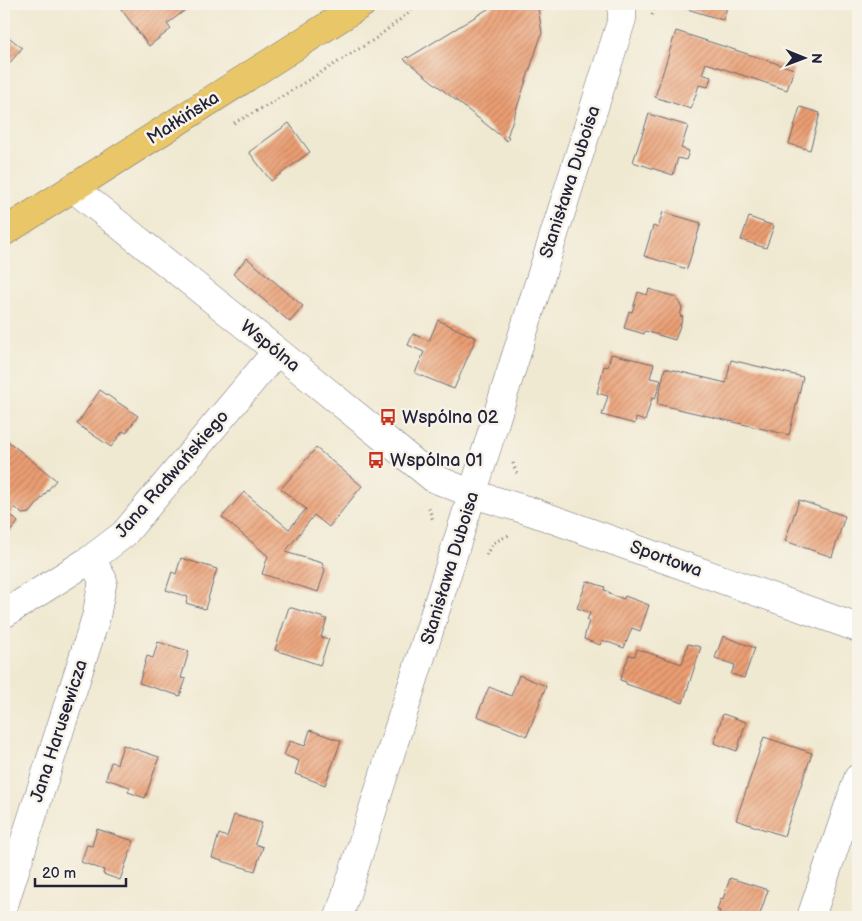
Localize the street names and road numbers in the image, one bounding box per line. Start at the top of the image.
street label: Małkińska [143,87,223,149]
street label: Stanisława Duboisa [535,103,605,261]
street label: Wspólna [236,316,304,376]
street label: Jana Radwańskiego [111,406,233,542]
street label: Stanisława Duboisa [417,489,483,647]
street label: Sportowa [627,536,705,582]
street label: Jana Harusewicza [26,657,92,805]

